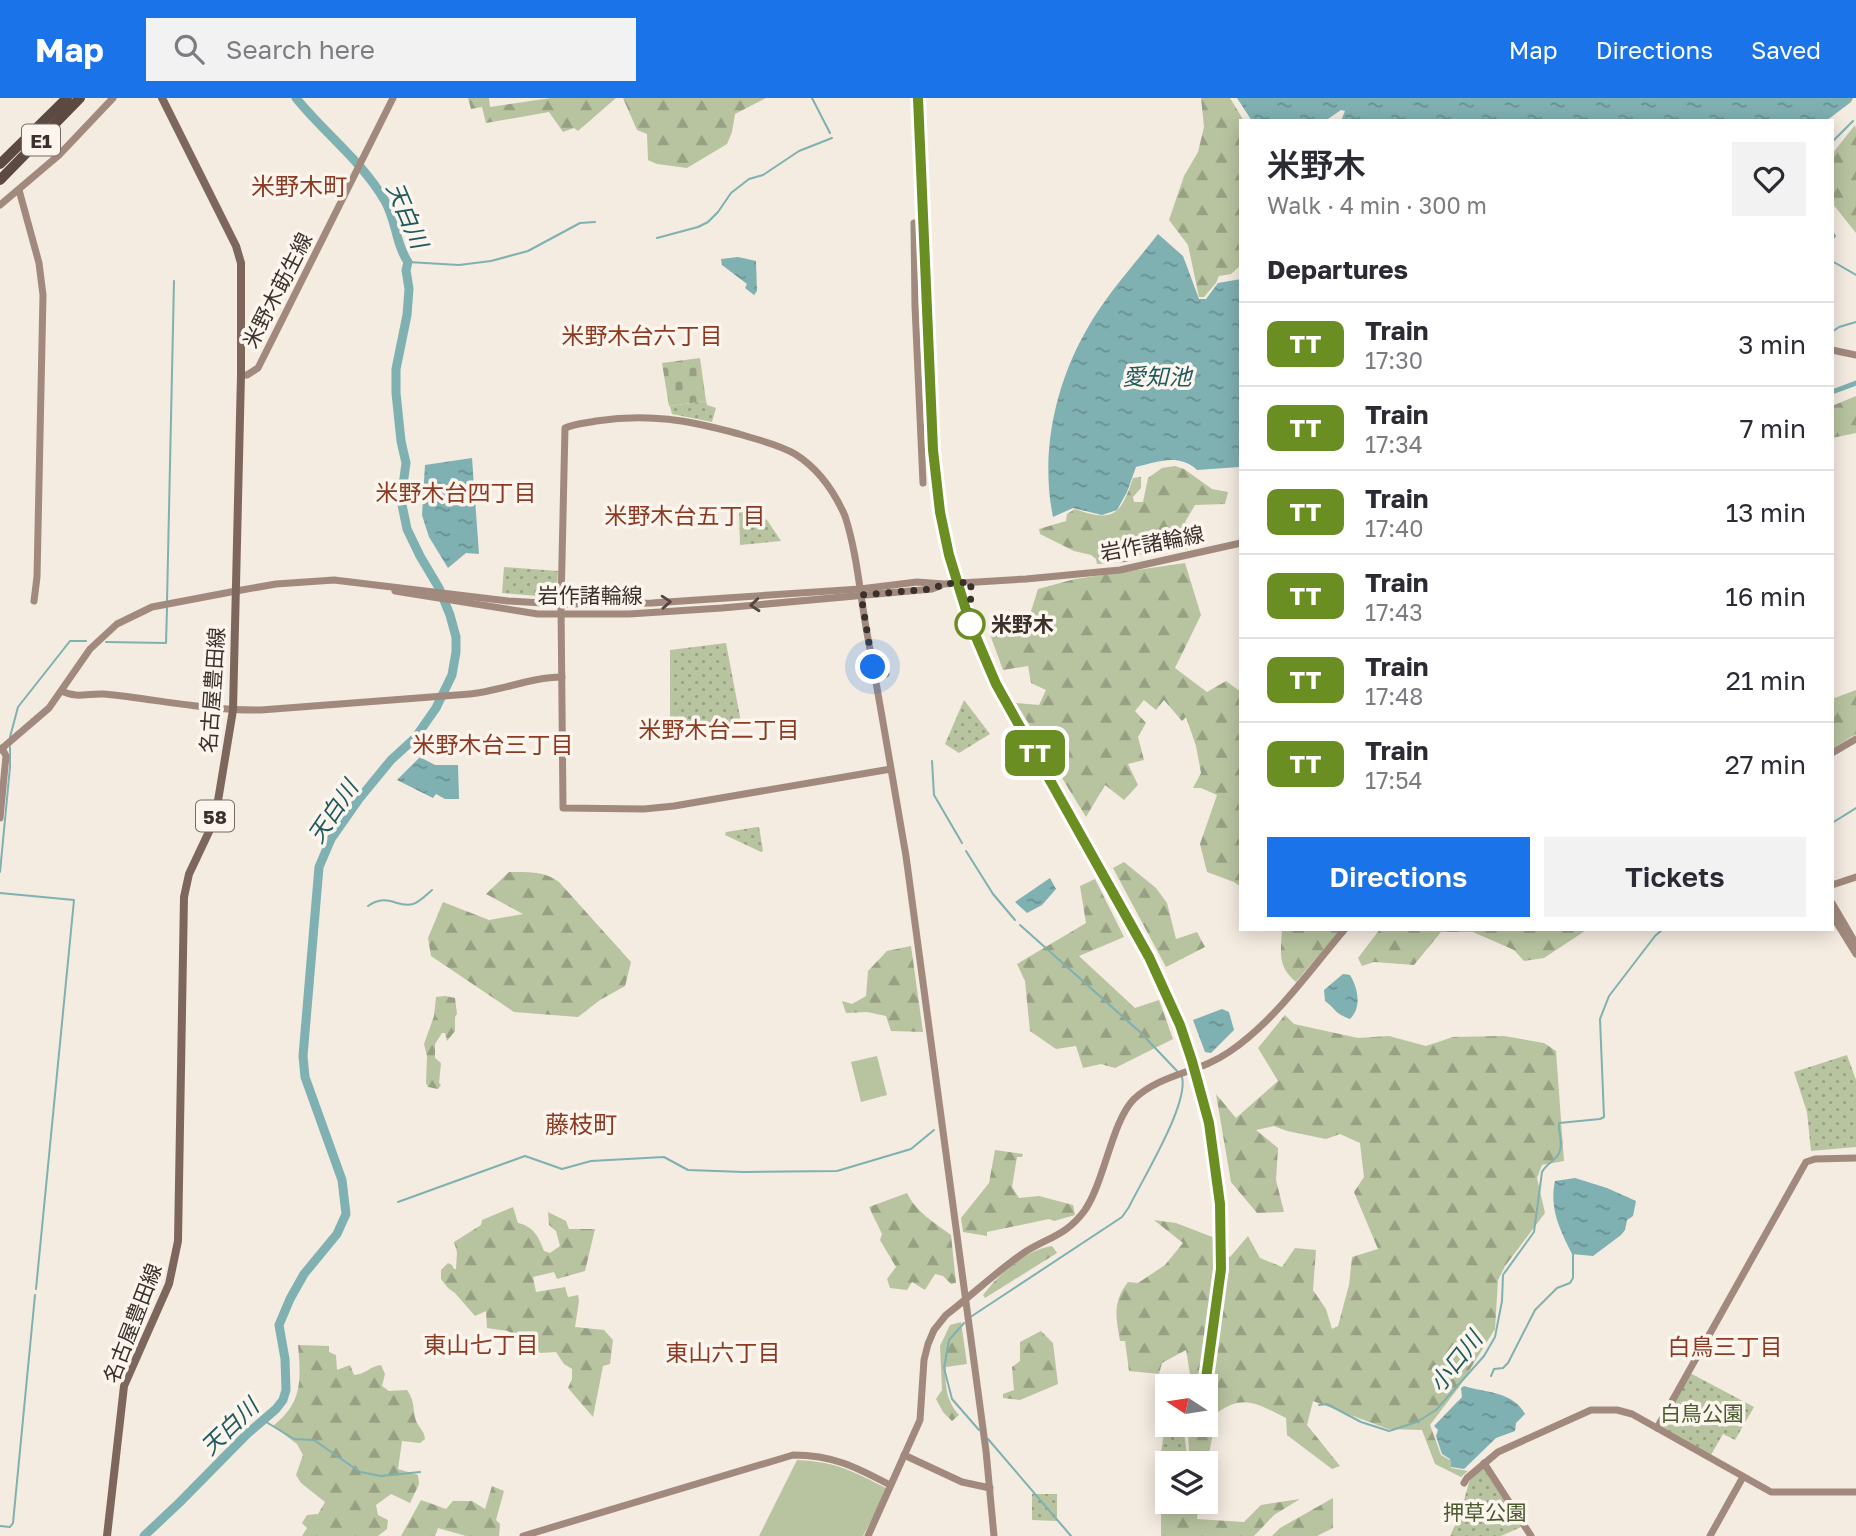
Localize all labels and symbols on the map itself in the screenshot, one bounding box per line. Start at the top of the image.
road number: E1 [22,124,60,156]
district label: 米野木町 [251,171,347,200]
water label: 天白川 [382,178,436,255]
street label: 米野木莇生線 [237,228,317,352]
district label: 米野木台六丁目 [562,321,723,349]
water label: 愛知池 [1123,362,1194,390]
district label: 米野木台四丁目 [376,478,537,506]
district label: 米野木台五丁目 [605,501,766,529]
street label: 岩作諸輪線 [1098,520,1206,566]
street label: 岩作諸輪線 [538,582,643,608]
one-way arrow [660,595,671,610]
one-way arrow [749,597,760,612]
marker: 米野木 [955,609,985,639]
place label: 米野木 [991,611,1054,637]
street label: 名古屋豊田線 [195,626,229,754]
your location [855,649,890,684]
district label: 米野木台二丁目 [639,715,800,743]
district label: 米野木台三丁目 [413,730,574,758]
line badge: TT [1004,730,1066,776]
water label: 天白川 [301,772,365,847]
road number: 58 [196,800,234,832]
district label: 藤枝町 [545,1109,617,1138]
street label: 名古屋豊田線 [97,1260,167,1386]
water label: 小口川 [1423,1323,1489,1397]
district label: 東山七丁目 [424,1330,539,1358]
district label: 白鳥三丁目 [1668,1332,1783,1360]
district label: 東山六丁目 [666,1338,781,1366]
north arrow [1155,1374,1218,1437]
water label: 天白川 [194,1390,266,1460]
park label: 白鳥公園 [1660,1400,1744,1426]
park label: 押草公園 [1443,1499,1527,1525]

